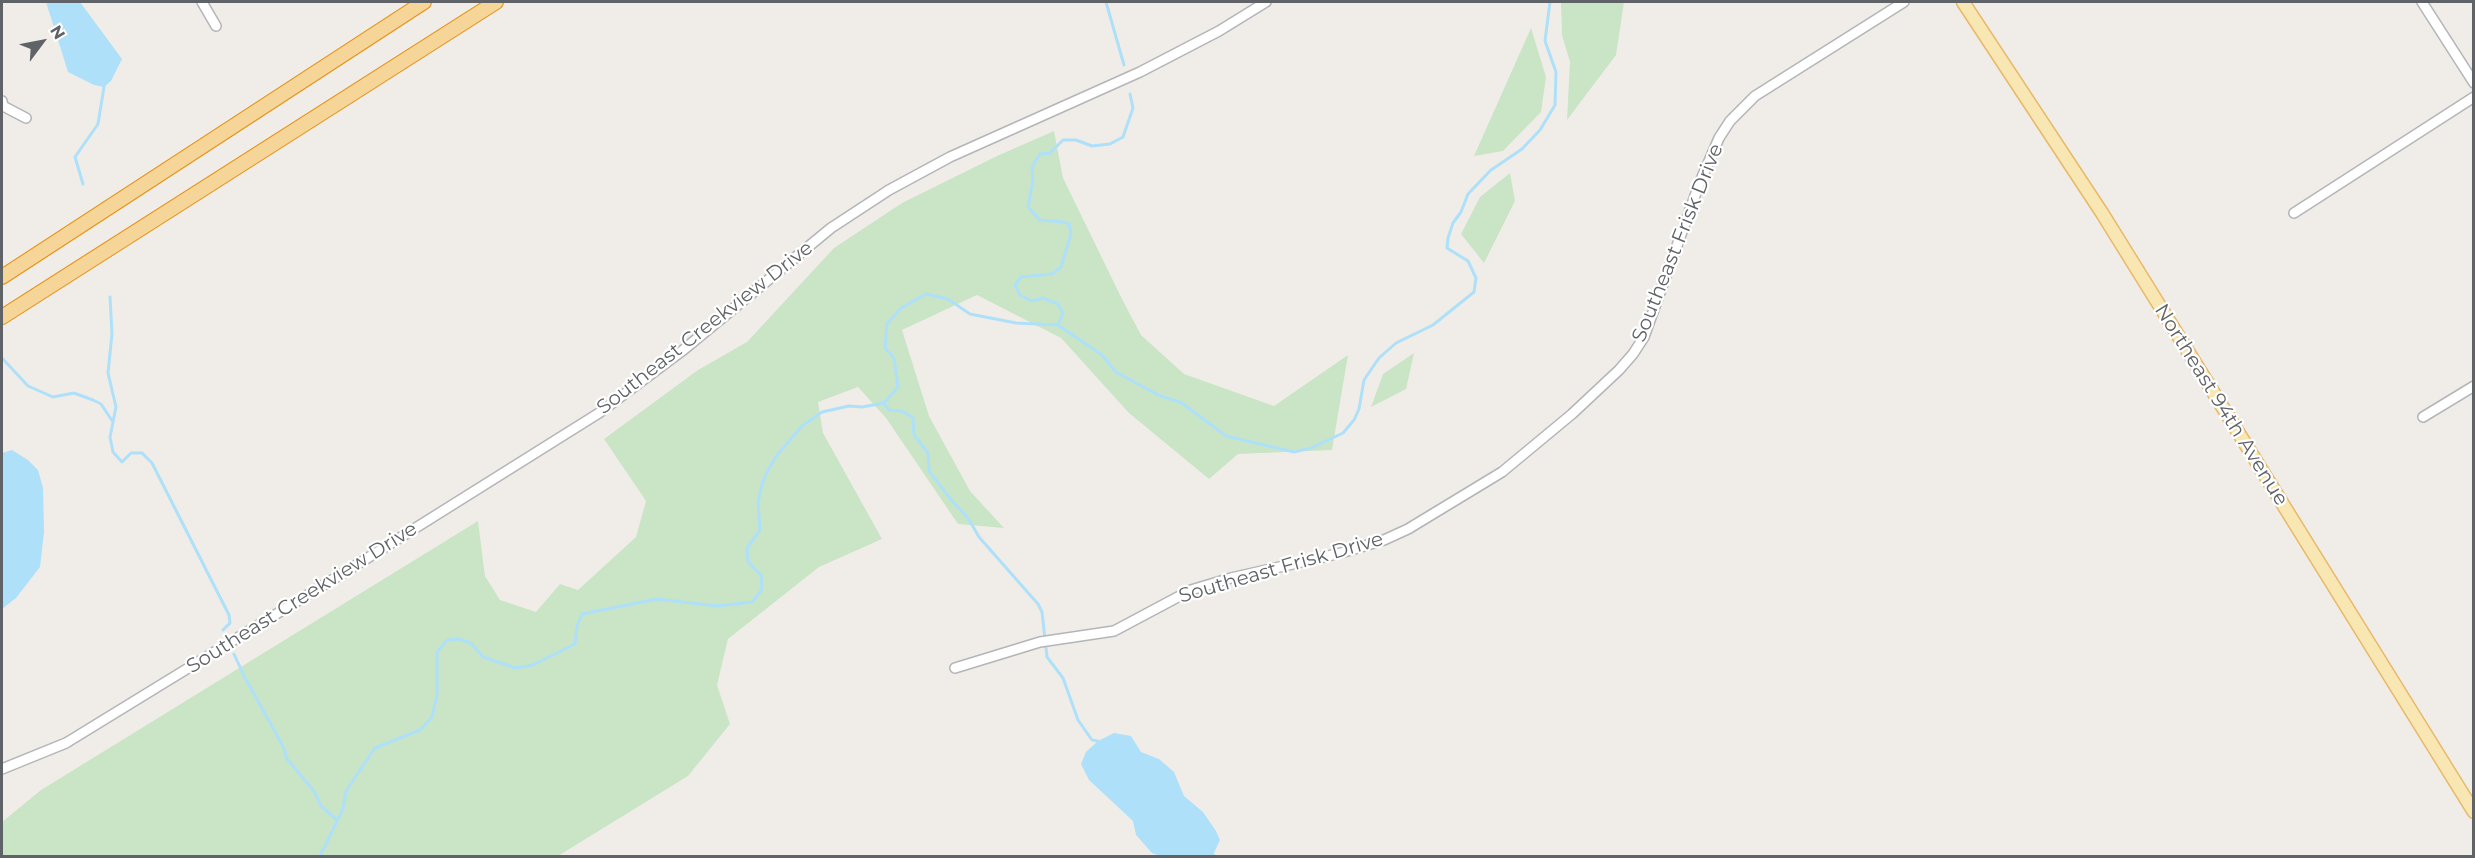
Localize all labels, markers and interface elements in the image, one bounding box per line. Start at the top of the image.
north arrow [12,12,72,72]
text: N [46,22,69,43]
street label: Southeast Frisk Drive [1627,140,1729,346]
street label: Southeast Creekview Drive [592,236,818,420]
street label: Northeast 94th Avenue [2149,300,2293,510]
street label: Southeast Creekview Drive [182,517,422,679]
street label: Southeast Frisk Drive [1176,527,1386,609]

